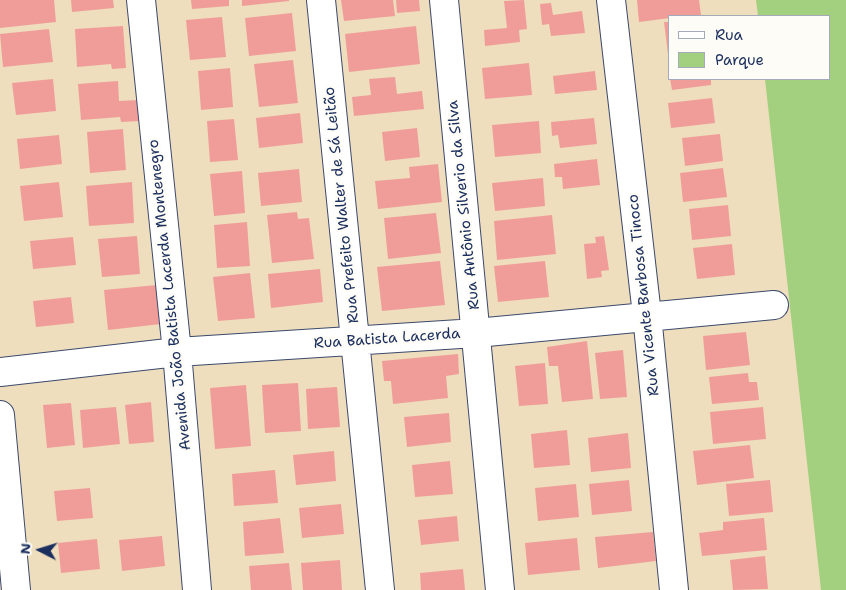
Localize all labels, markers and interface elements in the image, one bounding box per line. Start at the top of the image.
legend [668,15,831,80]
text: Rua [715,25,743,45]
text: Parque [715,50,764,70]
street label: Rua Prefeito Walter de Sá Leitão [321,86,363,324]
street label: Rua Antônio Silverio da Silva [444,99,484,311]
street label: Avenida João Batista Lacerda Montenegro [145,139,195,451]
street label: Rua Vicente Barbosa Tinoco [624,193,664,397]
street label: Rua Batista Lacerda [313,325,461,353]
north arrow [15,525,65,575]
text: N [16,542,35,555]

